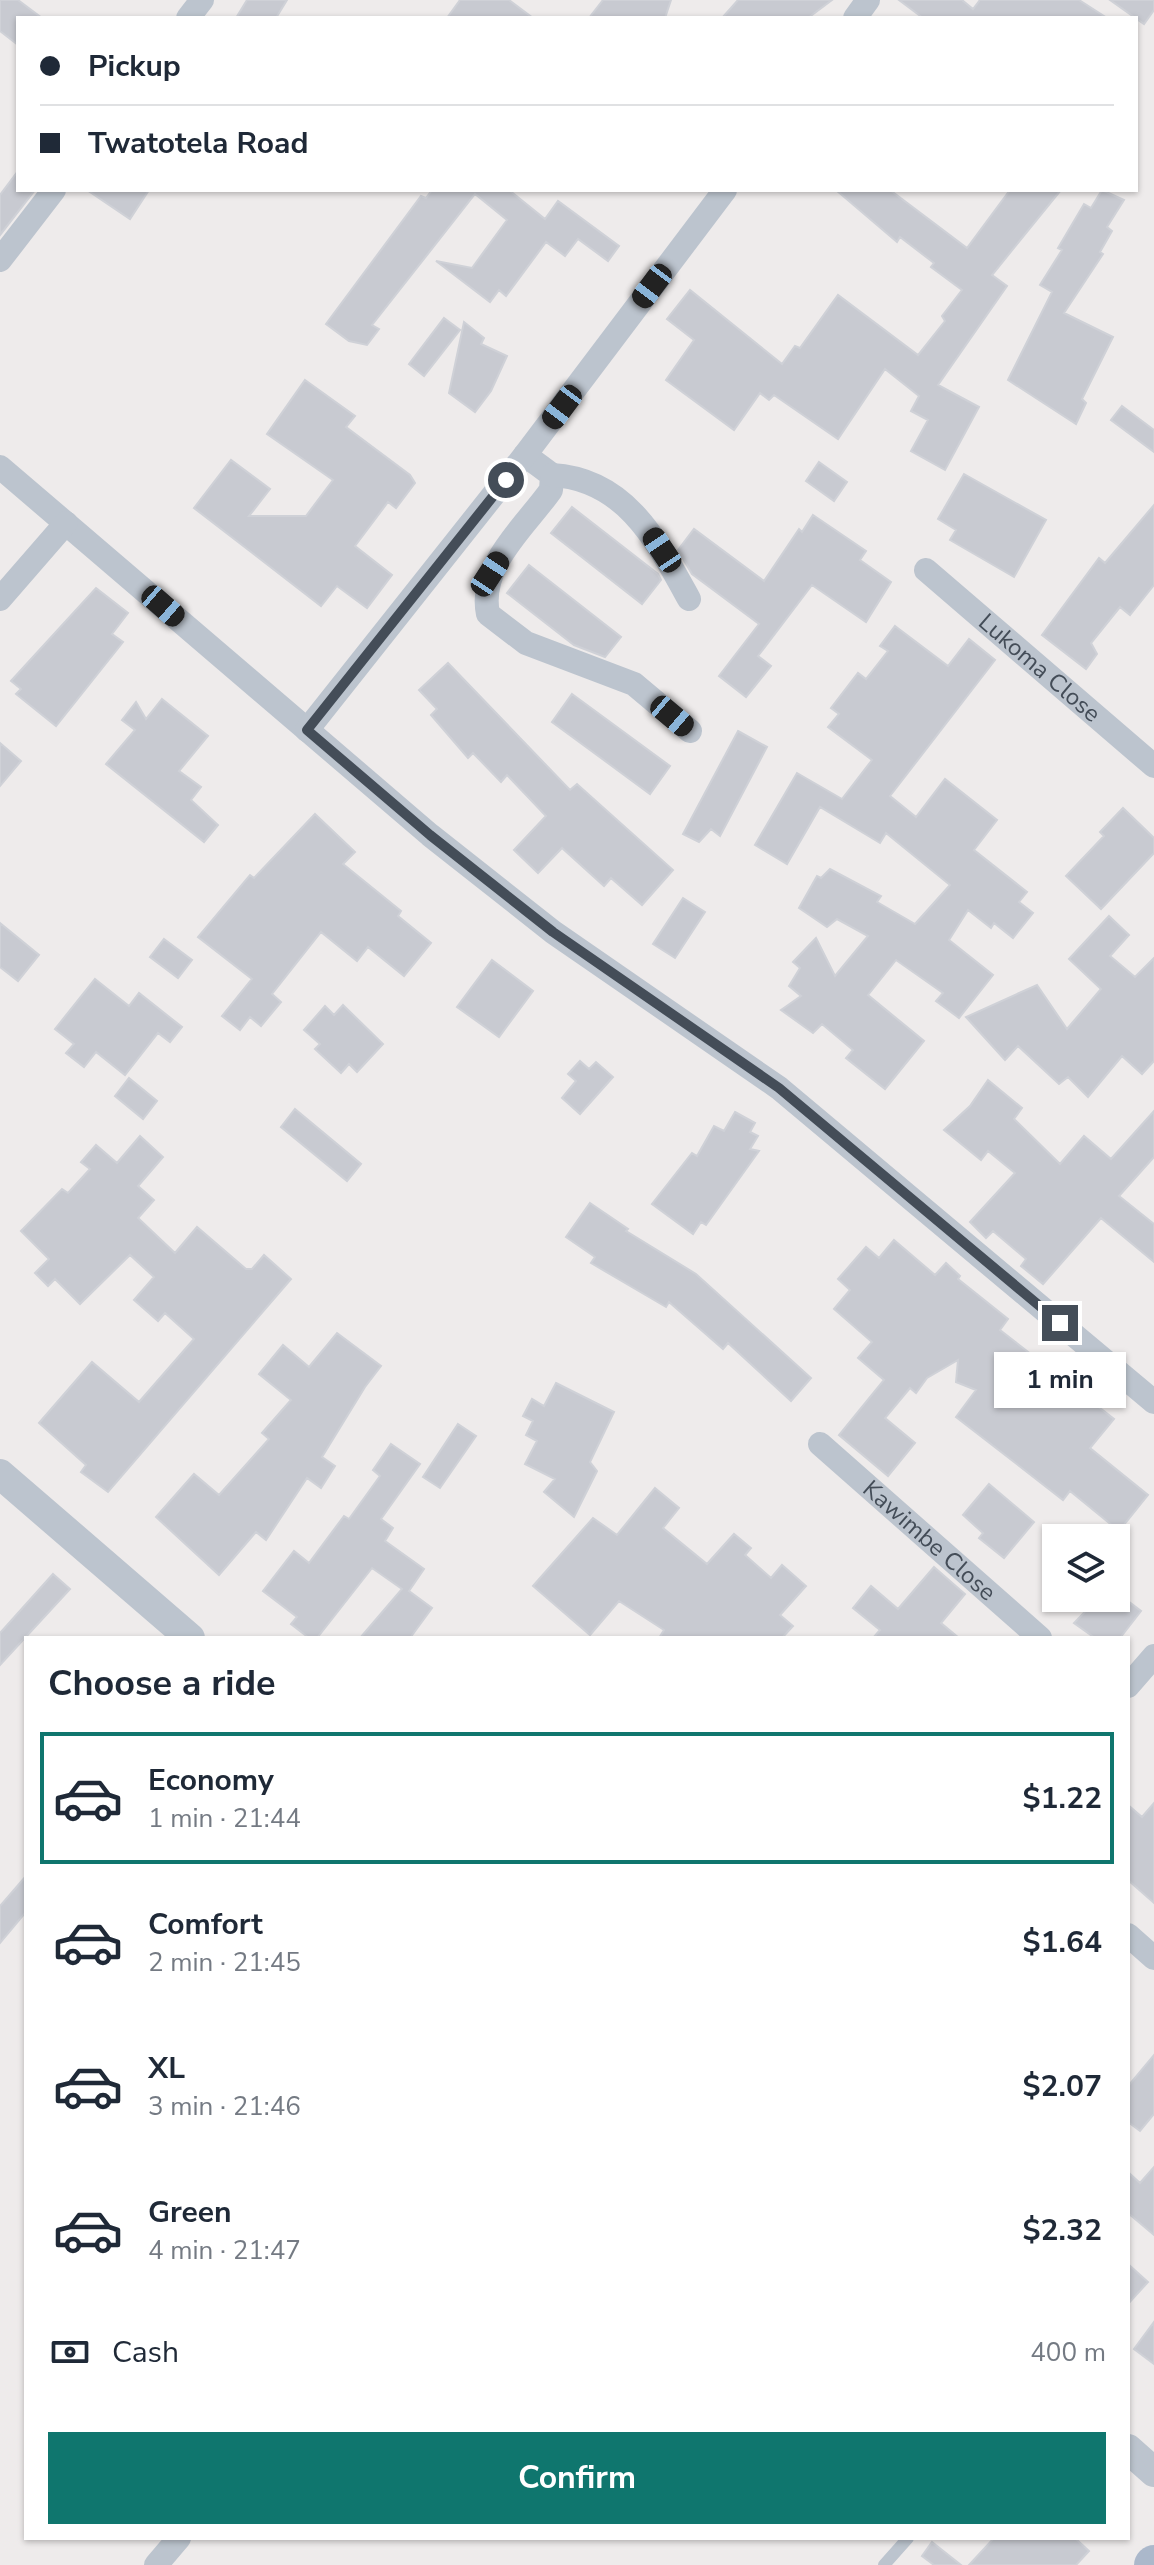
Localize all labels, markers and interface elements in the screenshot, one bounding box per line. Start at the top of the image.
text: Pickup [88,46,181,87]
text: Twatotela Road [88,123,308,164]
car [628,260,676,312]
car [538,381,586,433]
route start [488,462,524,498]
car [639,523,685,577]
car [467,547,513,601]
car [137,581,189,631]
street label: Lukoma Close [972,606,1108,729]
car [646,691,698,741]
route end [1042,1305,1078,1341]
callout: 1 min [994,1351,1126,1407]
text: 1 min [1026,1362,1094,1397]
street label: Kawimbe Close [856,1473,1003,1608]
map controls [1042,1524,1130,1612]
button: layers [1042,1524,1130,1612]
text: Choose a ride [48,1659,276,1708]
text: Economy [148,1760,274,1801]
icon: car [52,1762,124,1834]
text: $1.22 [1023,1778,1102,1819]
text: 1 min · 21:44 [148,1801,301,1836]
text: Comfort [148,1904,263,1945]
icon: car [52,1906,124,1978]
text: $1.64 [1023,1922,1102,1963]
text: 2 min · 21:45 [148,1945,301,1980]
text: XL [148,2048,185,2089]
icon: car [52,2050,124,2122]
text: $2.07 [1023,2066,1102,2107]
text: 3 min · 21:46 [148,2089,301,2124]
text: Green [148,2192,232,2233]
icon: car [52,2194,124,2266]
text: $2.32 [1023,2210,1102,2251]
text: 4 min · 21:47 [148,2233,301,2268]
icon: cash [48,2330,92,2374]
text: Cash [112,2332,179,2373]
text: 400 m [1030,2335,1106,2370]
button: Confirm [48,2432,1106,2524]

